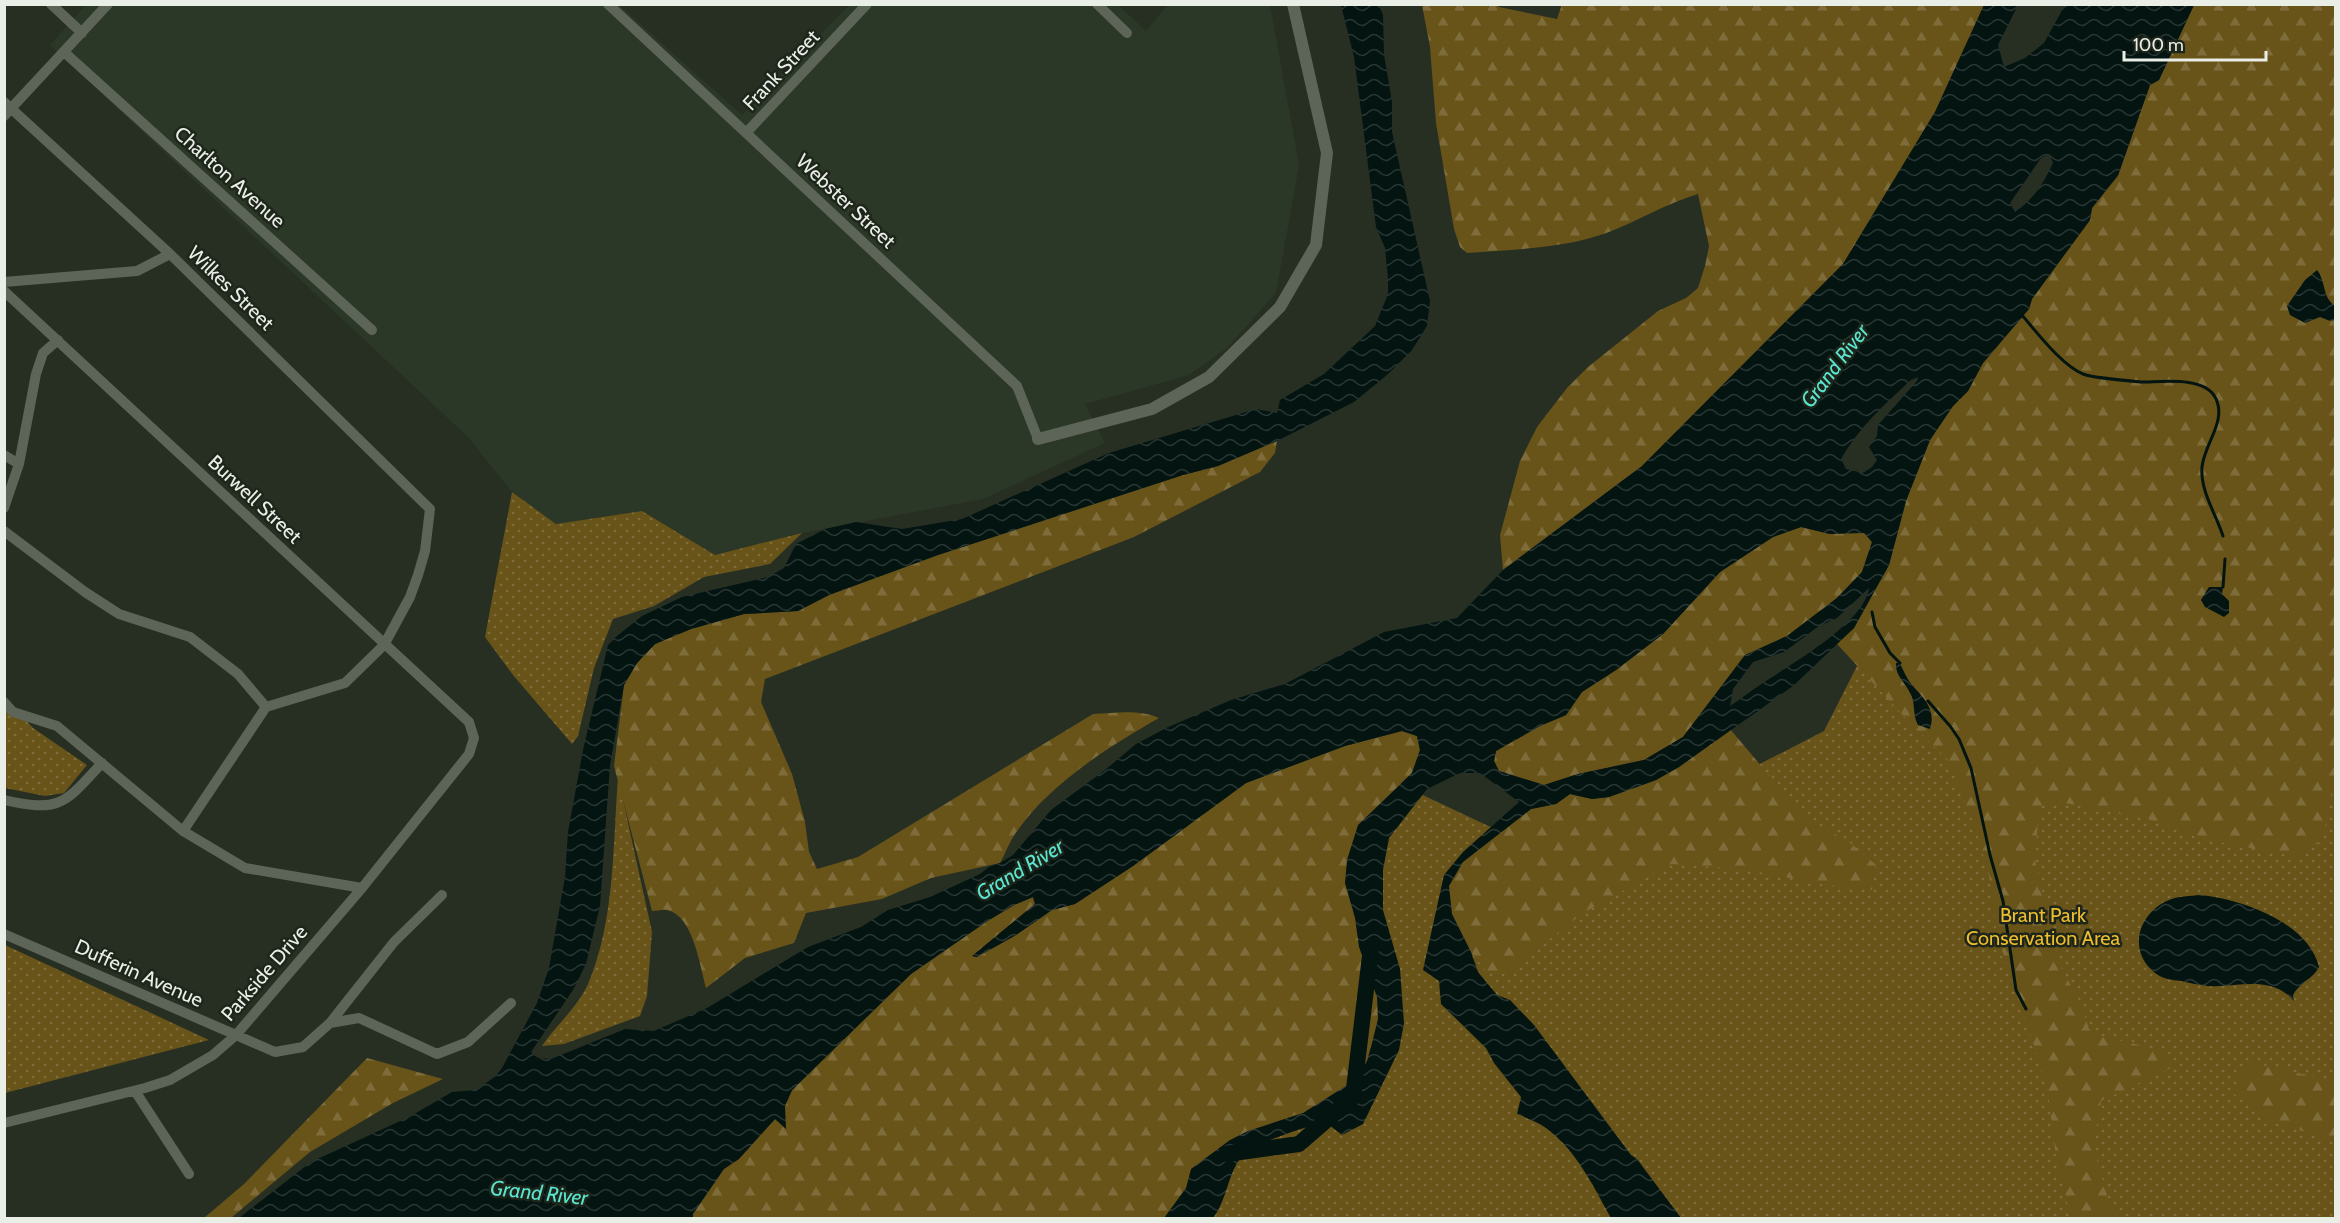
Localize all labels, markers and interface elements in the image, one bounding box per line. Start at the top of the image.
scale bar [2124,24,2266,62]
street label: Frank Street [738,25,825,115]
text: 100 m [2133,34,2184,56]
street label: Charlton Avenue [170,121,290,233]
street label: Webster Street [791,149,901,253]
street label: Wilkes Street [183,241,279,335]
water label: Grand River [1795,318,1875,412]
street label: Burwell Street [203,450,307,548]
water label: Grand River [971,833,1070,906]
park label: Brant Park Conservation Area [1966,903,2120,950]
street label: Parkside Drive [216,920,312,1026]
street label: Dufferin Avenue [71,934,207,1012]
water label: Grand River [489,1175,591,1210]

